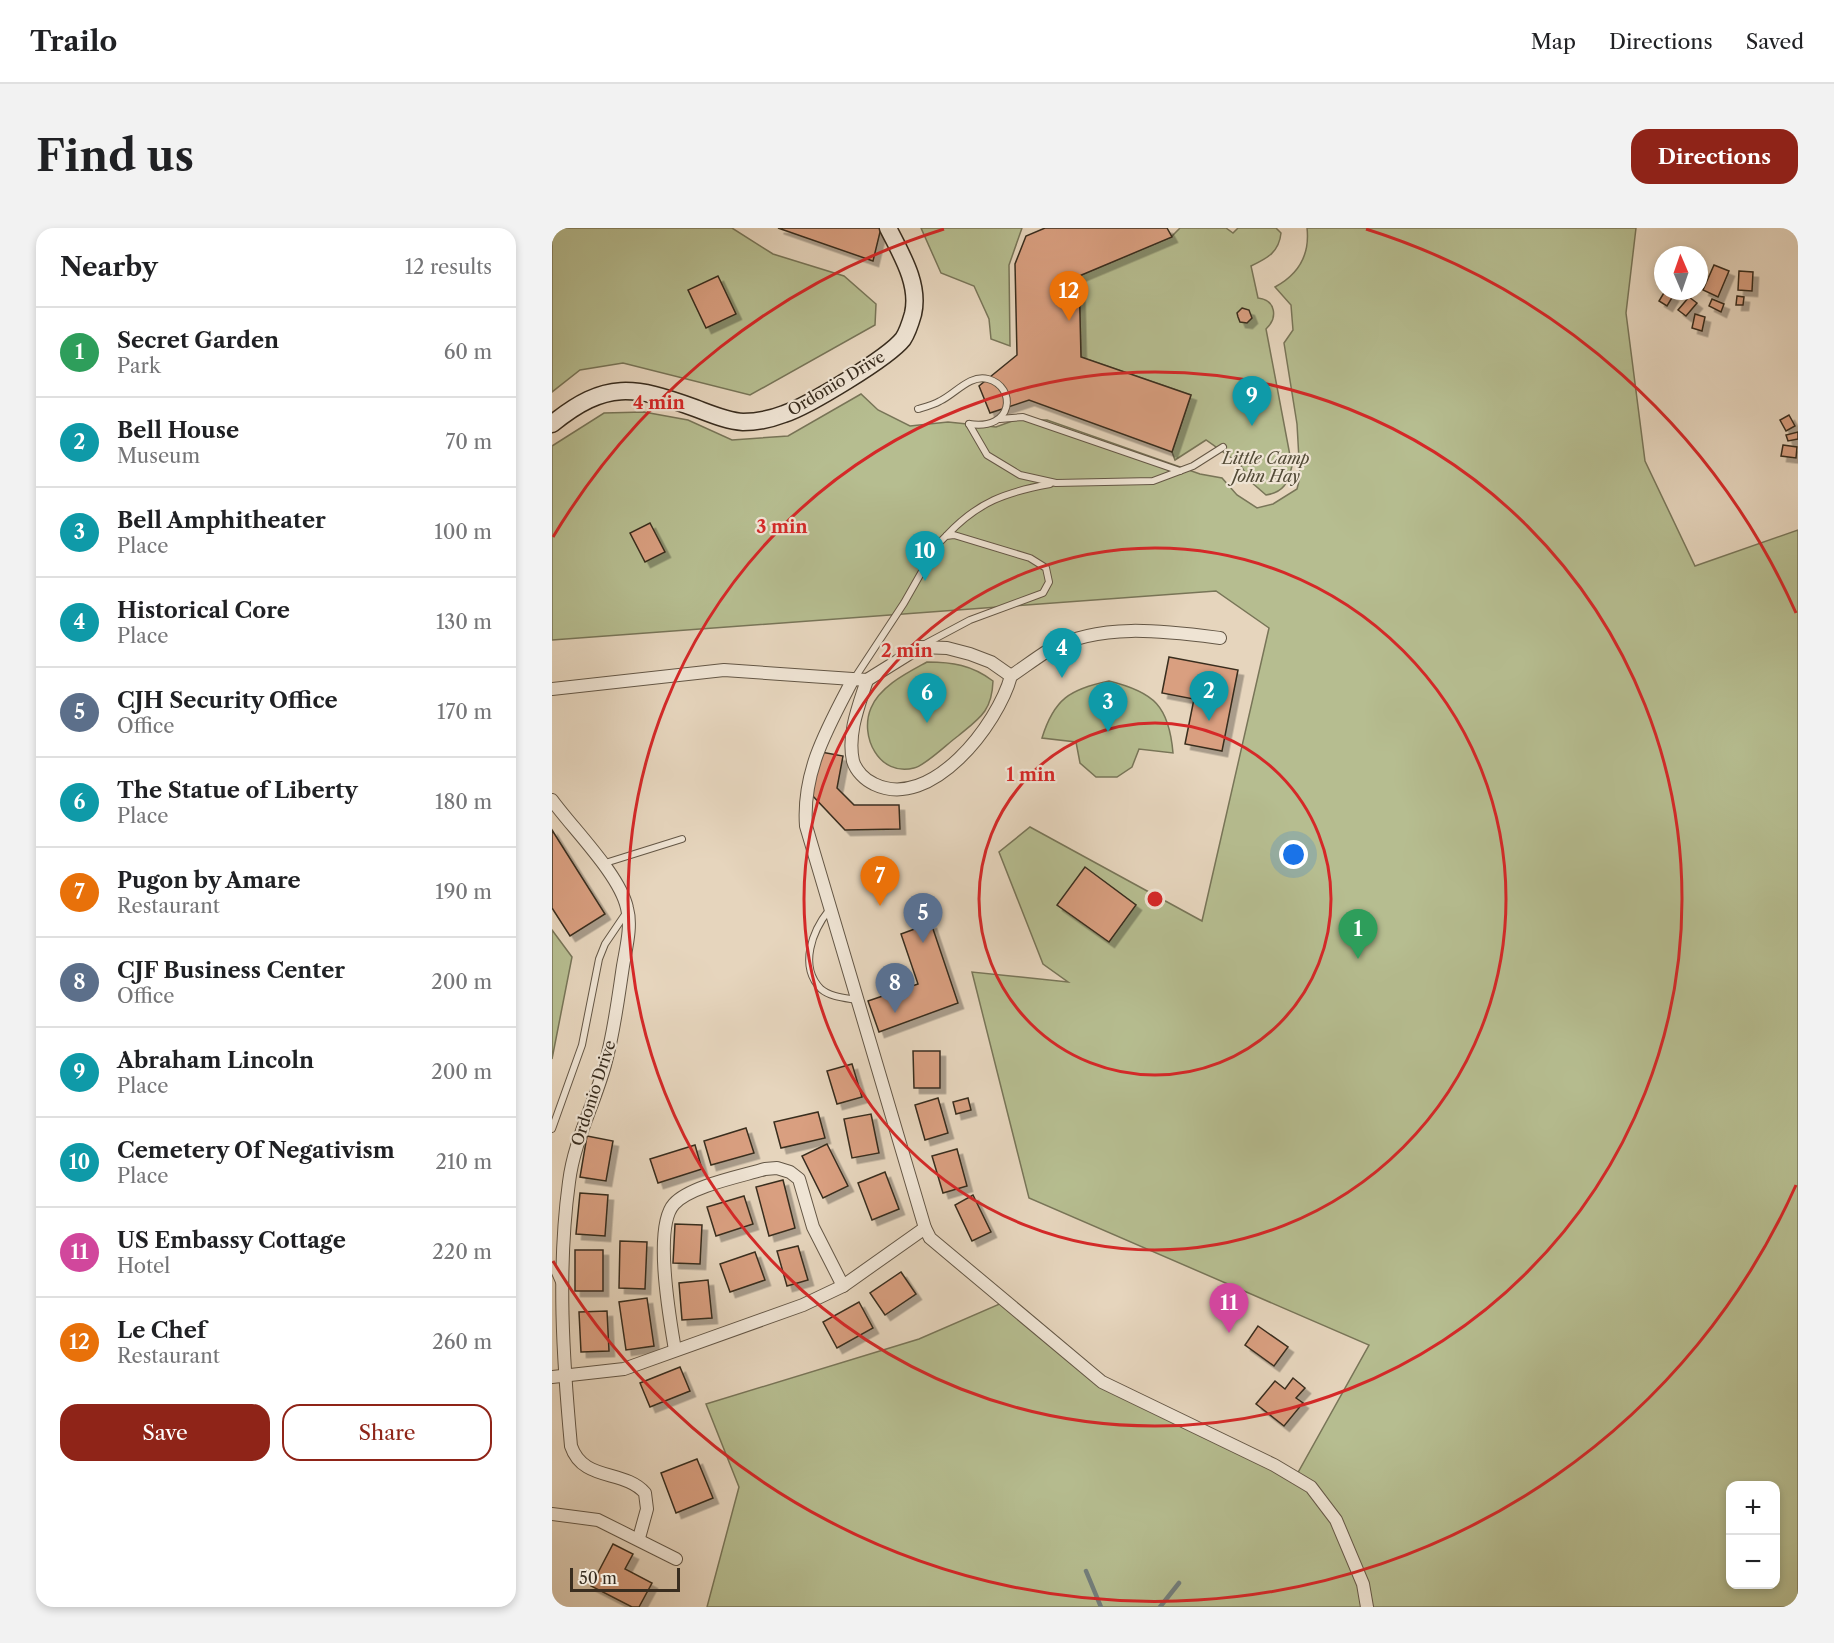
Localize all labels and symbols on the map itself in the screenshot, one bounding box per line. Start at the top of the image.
north arrow [1654,246,1708,300]
pin: 12 [1050,272,1088,321]
street label: Ordonio Drive [784,346,888,420]
pin: 9 [1232,376,1272,426]
text: 4 min [633,392,686,414]
park label: Little Camp John Hay [1220,448,1310,486]
text: 3 min [756,516,808,538]
pin: 10 [906,532,944,581]
pin: 4 [1042,628,1082,678]
text: 2 min [881,640,934,662]
pin: 2 [1190,672,1228,721]
pin: 6 [908,674,946,723]
pin: 3 [1088,682,1128,732]
text: 1 min [1006,764,1056,786]
your location [1279,840,1308,869]
pin: 7 [860,856,900,906]
centre of rings [1145,889,1165,909]
pin: 5 [904,894,943,943]
pin: 1 [1338,910,1378,959]
pin: 8 [876,964,914,1013]
street label: Ordonio Drive [567,1038,620,1148]
pin: 11 [1210,1284,1248,1333]
scale bar [570,1565,680,1592]

